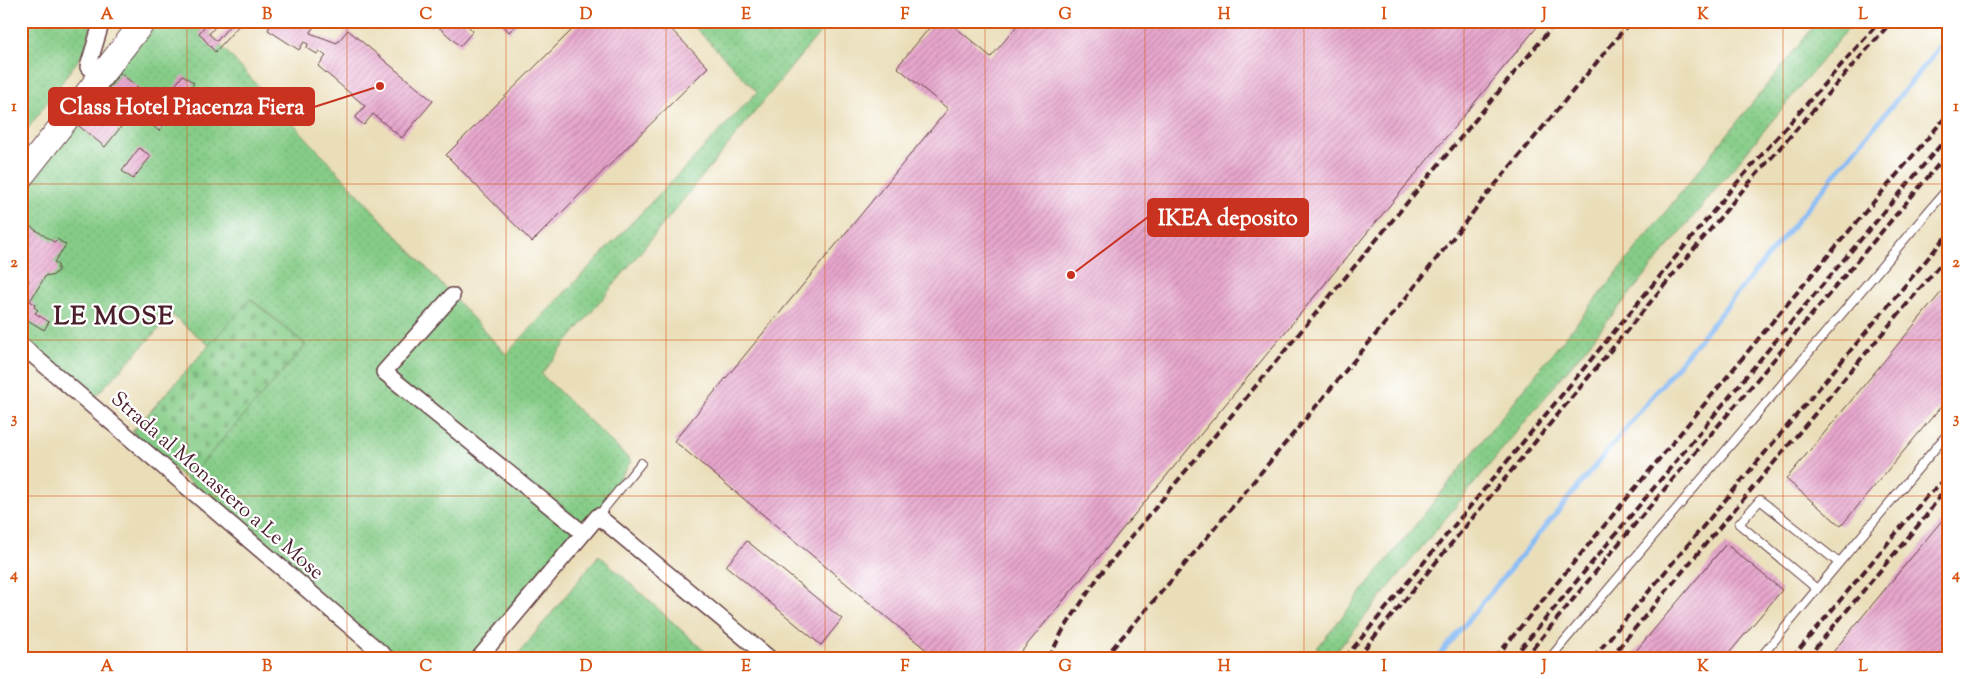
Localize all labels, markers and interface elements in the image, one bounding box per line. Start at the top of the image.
text: A [101,4,114,27]
text: B [262,4,272,27]
text: C [420,4,433,27]
text: D [580,4,593,27]
text: E [741,4,751,27]
text: F [901,4,910,27]
text: G [1058,4,1072,27]
text: H [1218,4,1231,27]
text: I [1381,4,1387,27]
text: J [1540,4,1547,27]
text: K [1697,4,1709,27]
text: L [1858,4,1868,27]
callout: Class Hotel Piacenza Fiera [49,88,314,125]
text: Class Hotel Piacenza Fiera [60,93,305,125]
text: 1 [11,96,17,119]
text: 1 [1953,96,1959,119]
callout: IKEA deposito [1148,199,1308,236]
text: IKEA deposito [1158,204,1298,236]
text: 2 [10,252,18,275]
text: 2 [1952,252,1960,275]
district label: LE MOSE [54,299,174,336]
street label: Strada al Monastero a Le Mose [103,385,330,588]
text: 3 [11,408,18,431]
text: 3 [1953,408,1960,431]
text: 4 [9,564,18,587]
text: 4 [1951,564,1960,587]
text: A [101,656,114,679]
text: B [262,656,272,679]
text: C [420,656,433,679]
text: D [580,656,593,679]
text: E [741,656,751,679]
text: F [901,656,910,679]
text: G [1058,656,1072,679]
text: H [1218,656,1231,679]
text: I [1381,656,1387,679]
text: J [1540,656,1547,679]
text: K [1697,656,1709,679]
text: L [1858,656,1868,679]

